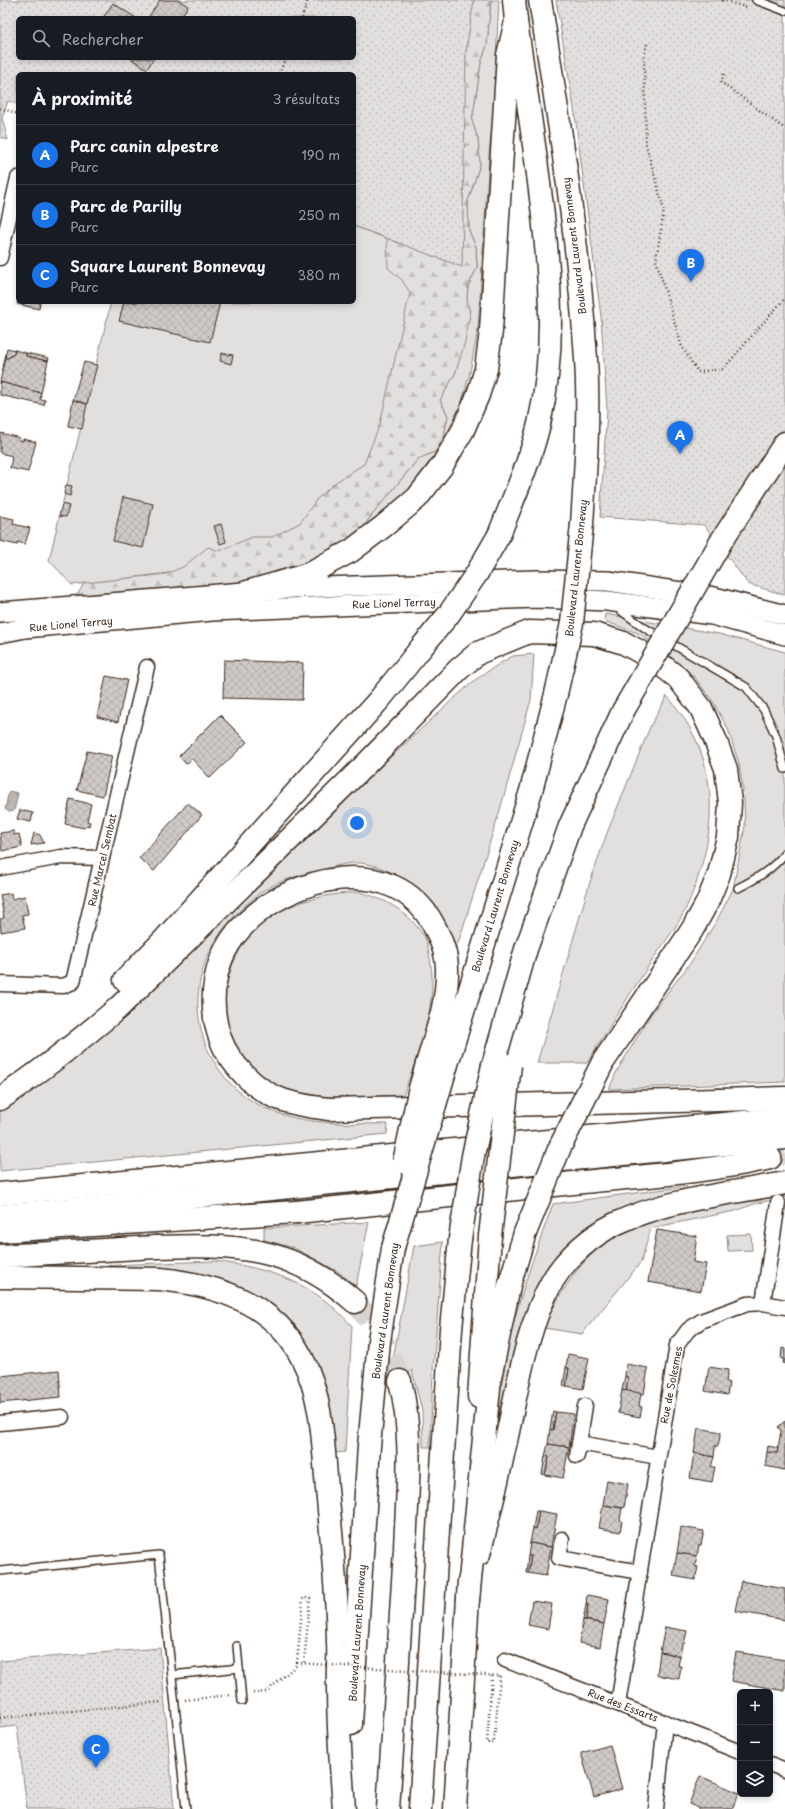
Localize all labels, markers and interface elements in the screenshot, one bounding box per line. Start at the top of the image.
search box [16,16,356,60]
icon: search [30,27,52,49]
text: Rechercher [62,27,143,50]
text: À proximité [32,85,132,111]
text: 3 résultats [273,89,340,108]
text: Parc canin alpestre [70,134,219,157]
text: A [40,145,50,164]
text: 190 m [301,145,340,164]
text: Parc [70,157,98,176]
street label: Boulevard Laurent Bonnevay [558,177,589,315]
text: Parc de Parilly [70,194,182,217]
text: B [41,205,49,224]
text: 250 m [298,205,340,224]
text: Parc [70,217,98,236]
pin: B [678,249,704,282]
text: Square Laurent Bonnevay [70,254,266,277]
text: C [40,265,50,284]
text: 380 m [297,265,340,284]
text: Parc [70,277,98,296]
pin: A [667,421,693,454]
street label: Boulevard Laurent Bonnevay [561,498,590,637]
street label: Rue Lionel Terray [352,594,436,611]
street label: Rue Lionel Terray [29,612,114,635]
street label: Rue Marcel Sembat [84,812,119,908]
your location [347,813,367,833]
street label: Boulevard Laurent Bonnevay [467,838,522,974]
street label: Boulevard Laurent Bonnevay [367,1241,402,1380]
street label: Rue de Solesmes [656,1345,685,1425]
street label: Boulevard Laurent Bonnevay [344,1563,369,1702]
street label: Rue des Essarts [586,1684,661,1725]
map controls [737,1689,773,1797]
button: + [737,1689,773,1725]
button: − [737,1725,773,1761]
pin: C [83,1735,109,1768]
button: layers [737,1761,773,1797]

